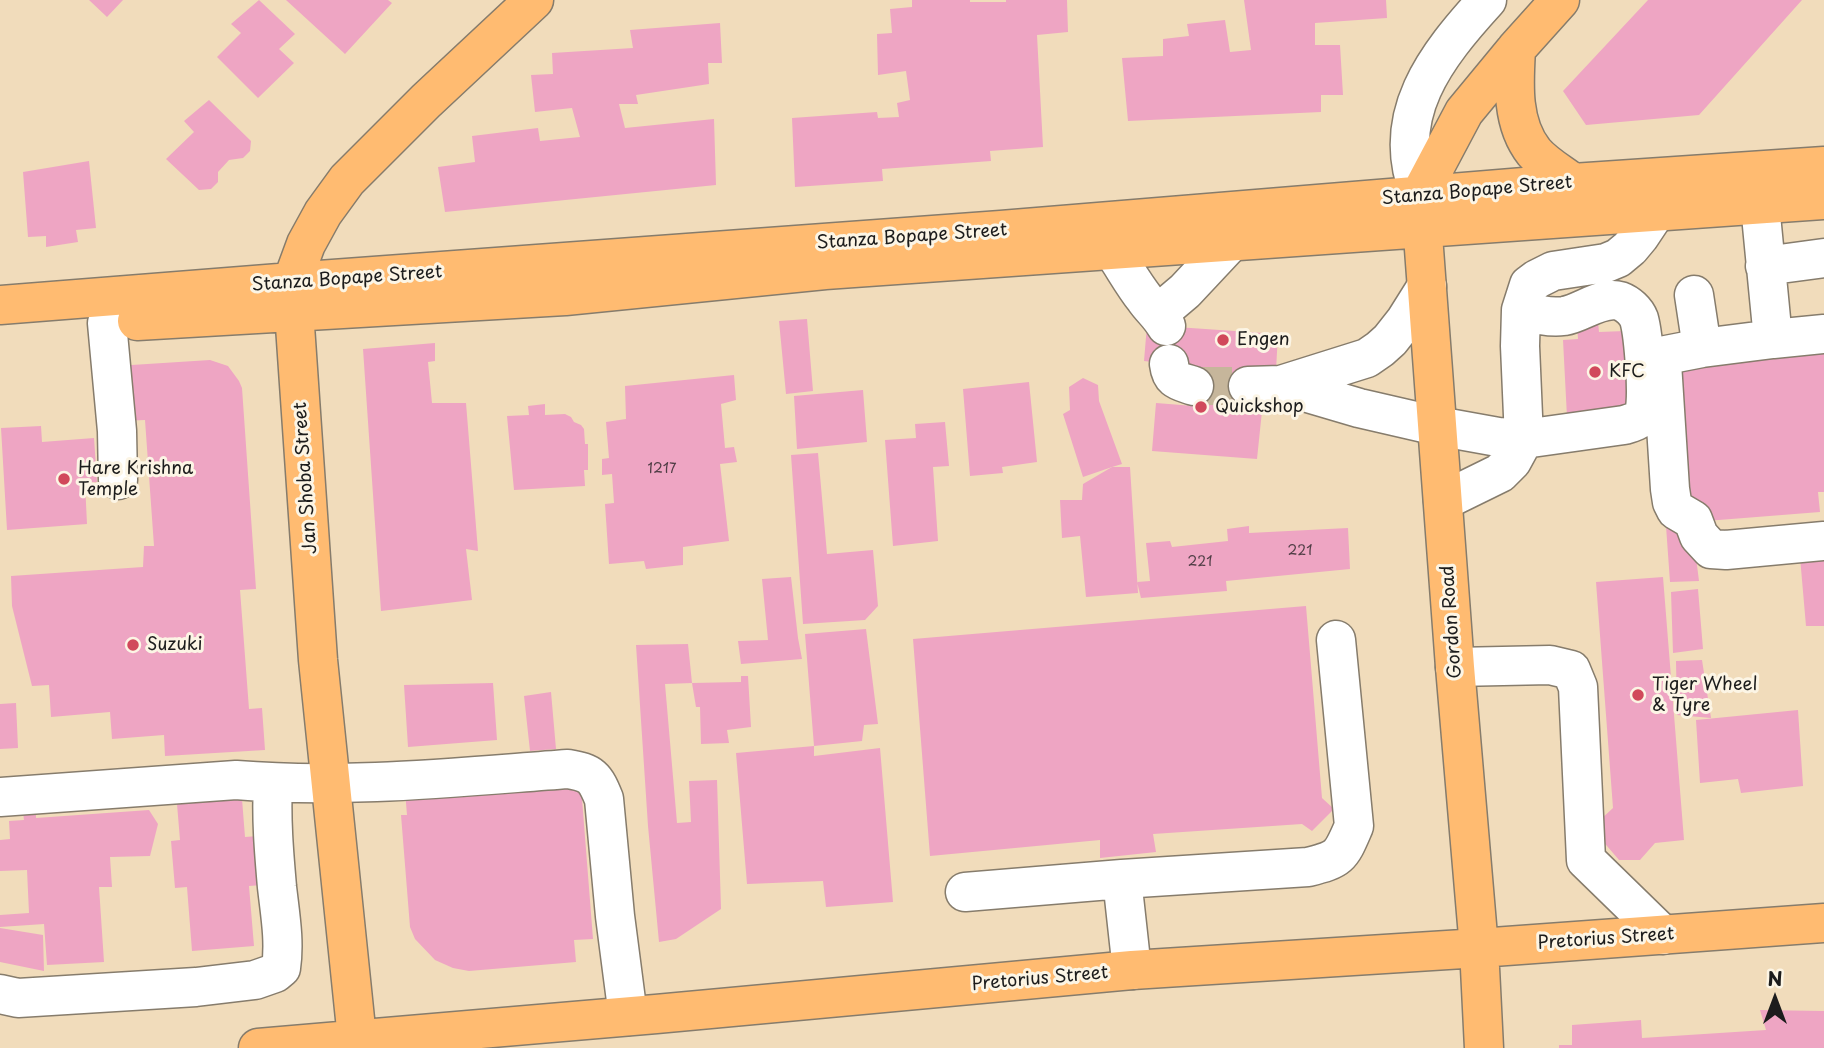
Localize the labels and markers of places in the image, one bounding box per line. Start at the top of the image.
place label: Engen [1237,329,1290,351]
marker: Engen [1215,332,1231,348]
place label: KFC [1609,361,1645,383]
marker: KFC [1587,364,1603,380]
place label: Quickshop [1215,396,1304,418]
marker: Quickshop [1193,399,1209,415]
place label: Hare Krishna Temple [78,458,193,500]
marker: Hare Krishna Temple [56,471,72,487]
place label: Suzuki [147,634,203,656]
marker: Suzuki [125,637,141,653]
place label: Tiger Wheel & Tyre [1652,674,1757,716]
marker: Tiger Wheel & Tyre [1630,687,1646,703]

